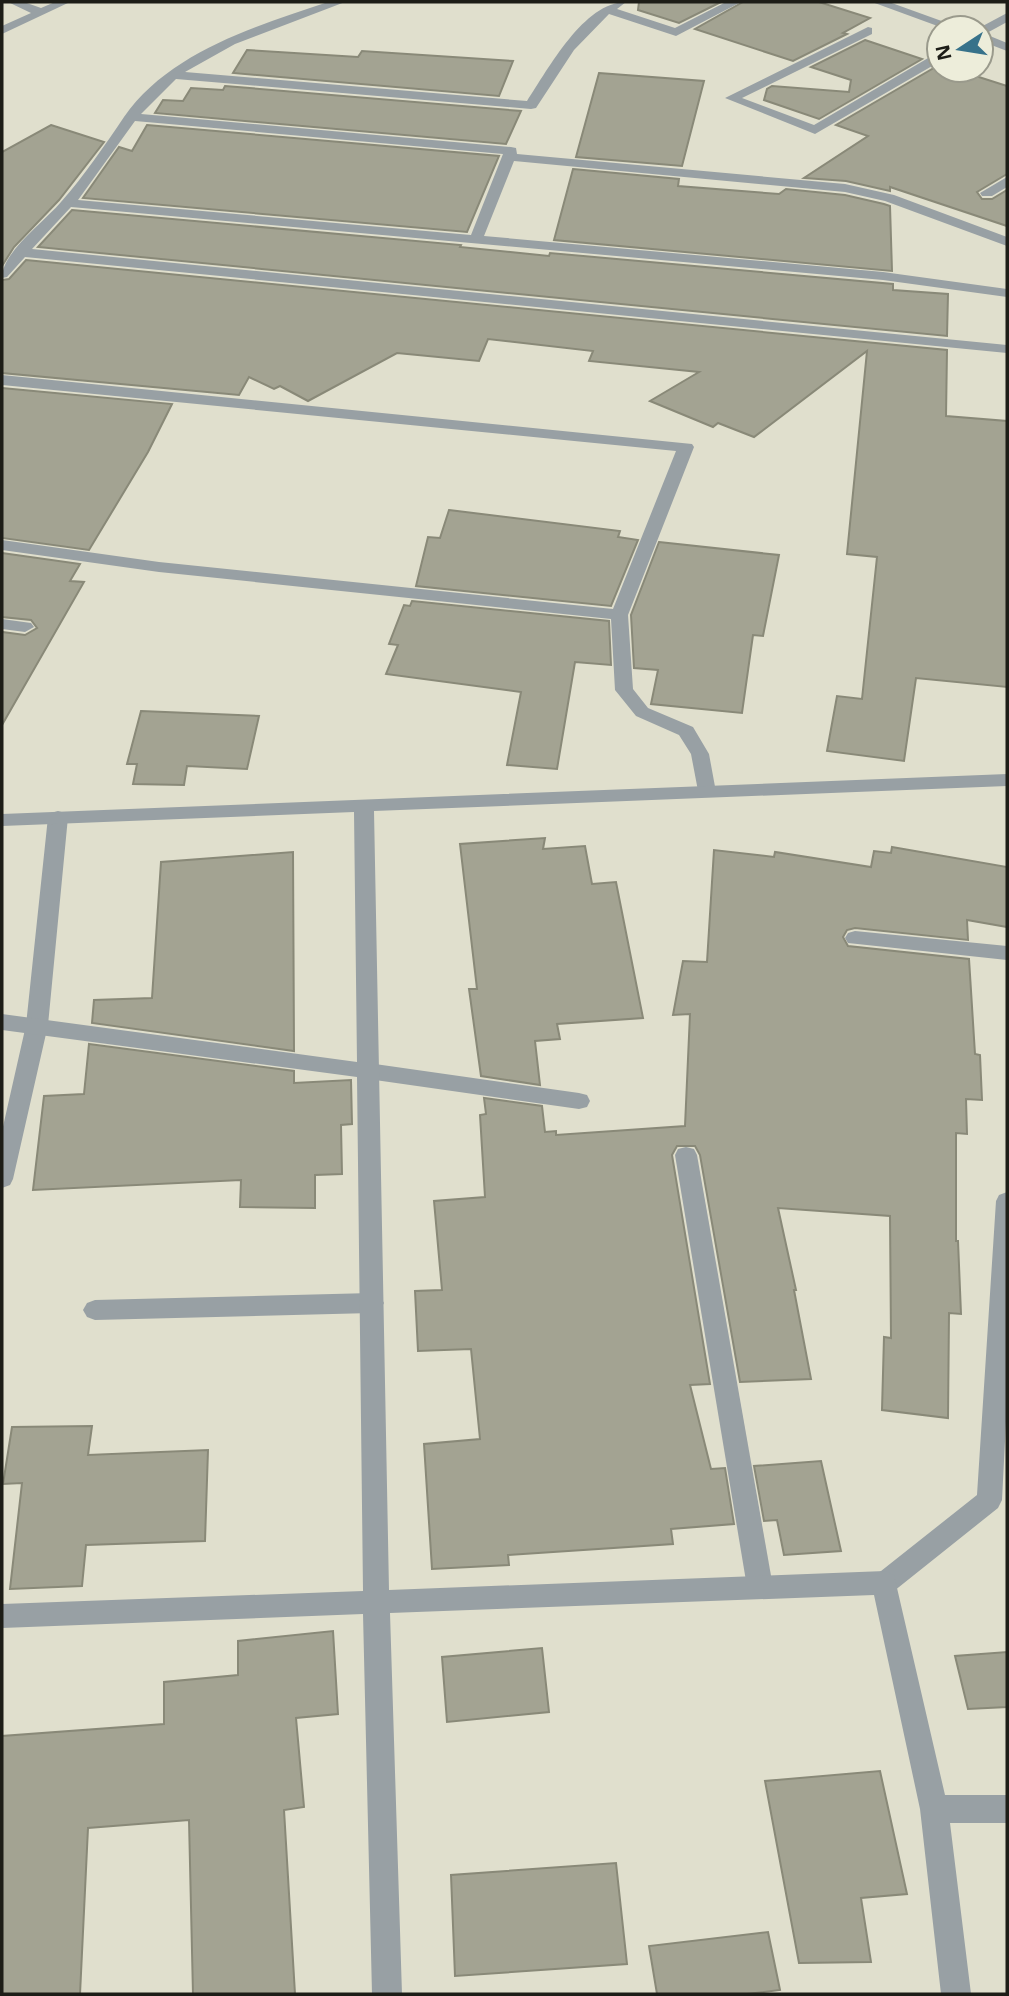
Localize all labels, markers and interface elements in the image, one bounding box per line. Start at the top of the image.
north arrow [925,14,995,84]
text: N [929,42,958,63]

